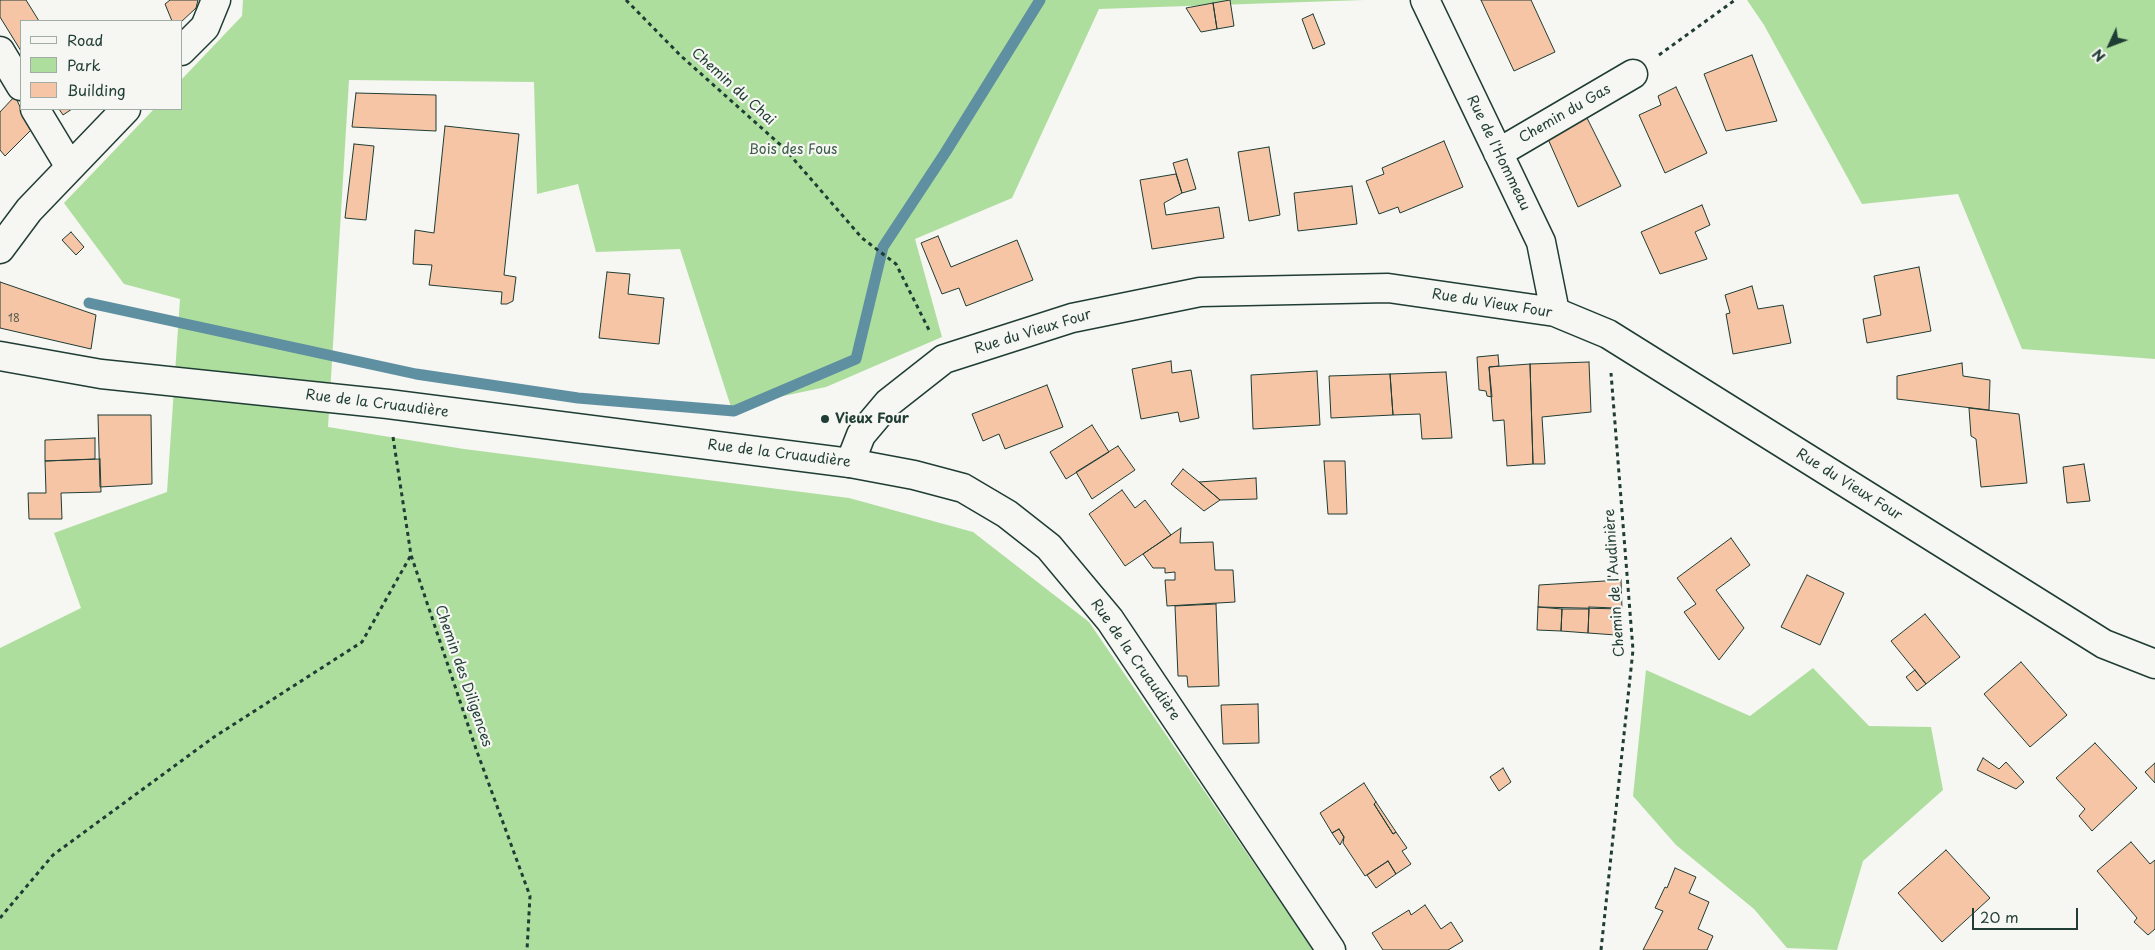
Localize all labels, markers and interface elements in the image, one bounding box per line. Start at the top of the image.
legend [20,20,182,110]
north arrow [2085,20,2135,70]
text: Road [67,28,103,51]
text: N [2087,44,2110,67]
street label: Chemin du Chai [688,45,778,129]
text: Park [67,53,101,76]
text: Building [67,78,126,101]
street label: Chemin du Gas [1516,81,1614,147]
street label: Rue de l'Hommeau [1463,93,1533,213]
park label: Bois des Fous [749,142,837,158]
street label: Rue du Vieux Four [1431,286,1553,322]
street label: Rue du Vieux Four [972,306,1094,358]
house number: 18 [8,312,20,326]
street label: Rue de la Cruaudière [304,387,450,421]
place label: Vieux Four [835,411,909,427]
marker: Vieux Four [819,413,831,425]
street label: Rue de la Cruaudière [706,437,852,471]
street label: Rue du Vieux Four [1793,446,1905,524]
street label: Chemin de l'Audinière [1601,508,1629,658]
street label: Rue de la Cruaudière [1087,596,1183,724]
street label: Chemin des Diligences [431,603,495,749]
scale bar [1975,898,2081,930]
text: 20 m [1980,905,2019,928]

